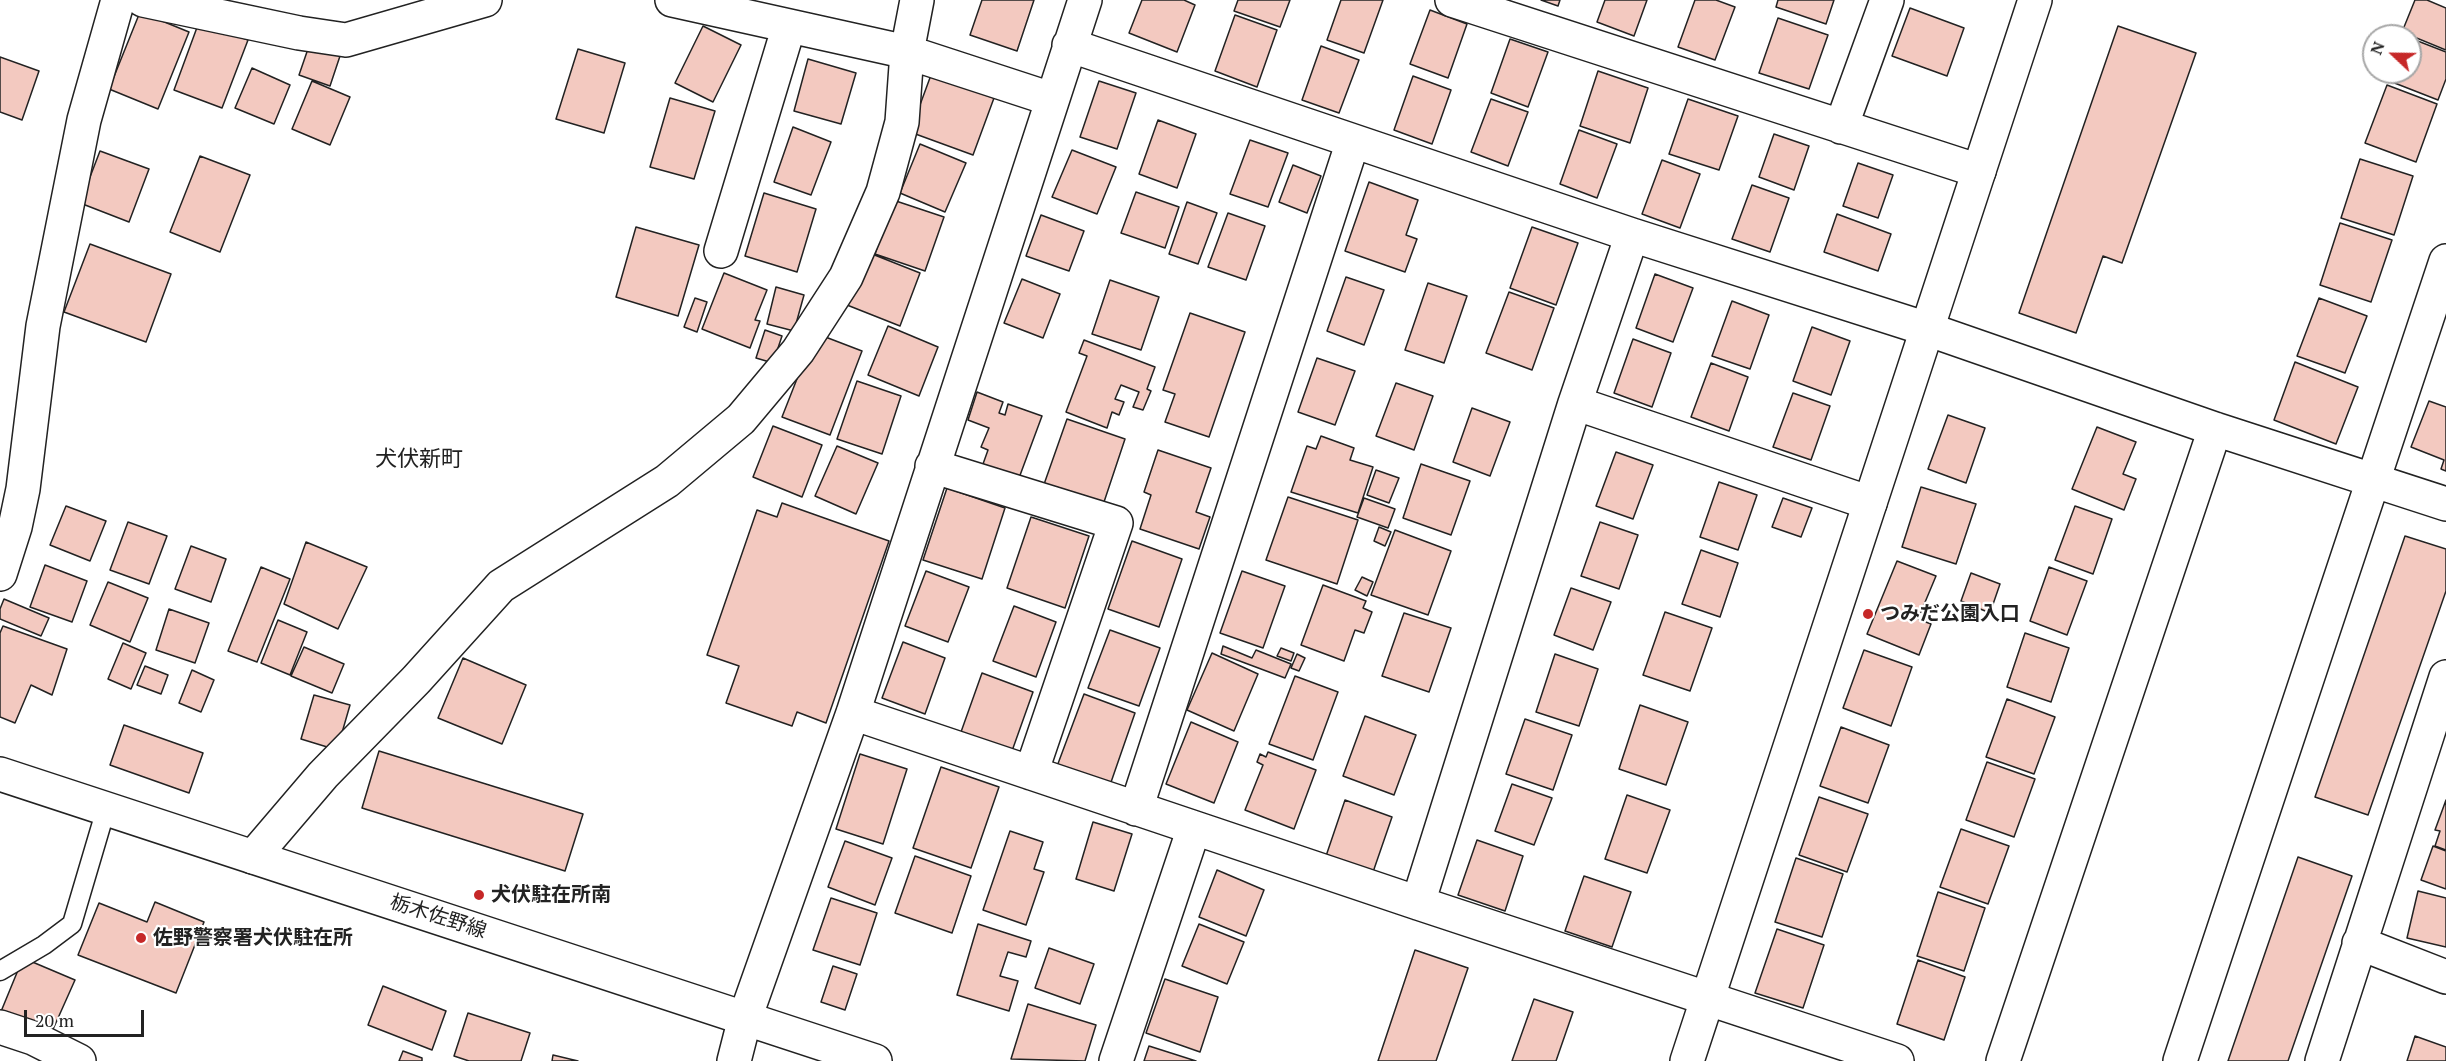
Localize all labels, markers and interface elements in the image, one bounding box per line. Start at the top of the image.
north arrow [2362,24,2422,84]
text: N [2365,38,2390,58]
district label: 犬伏新町 [375,447,463,473]
place label: つみだ公園入口 [1880,602,2020,626]
marker: つみだ公園入口 [1861,607,1875,621]
place label: 犬伏駐在所南 [491,883,611,907]
marker: 犬伏駐在所南 [472,888,486,902]
street label: 栃木佐野線 [387,890,489,944]
place label: 佐野警察署犬伏駐在所 [153,926,353,950]
marker: 佐野警察署犬伏駐在所 [134,931,148,945]
scale bar [27,998,147,1036]
text: 20 m [35,1008,74,1032]

